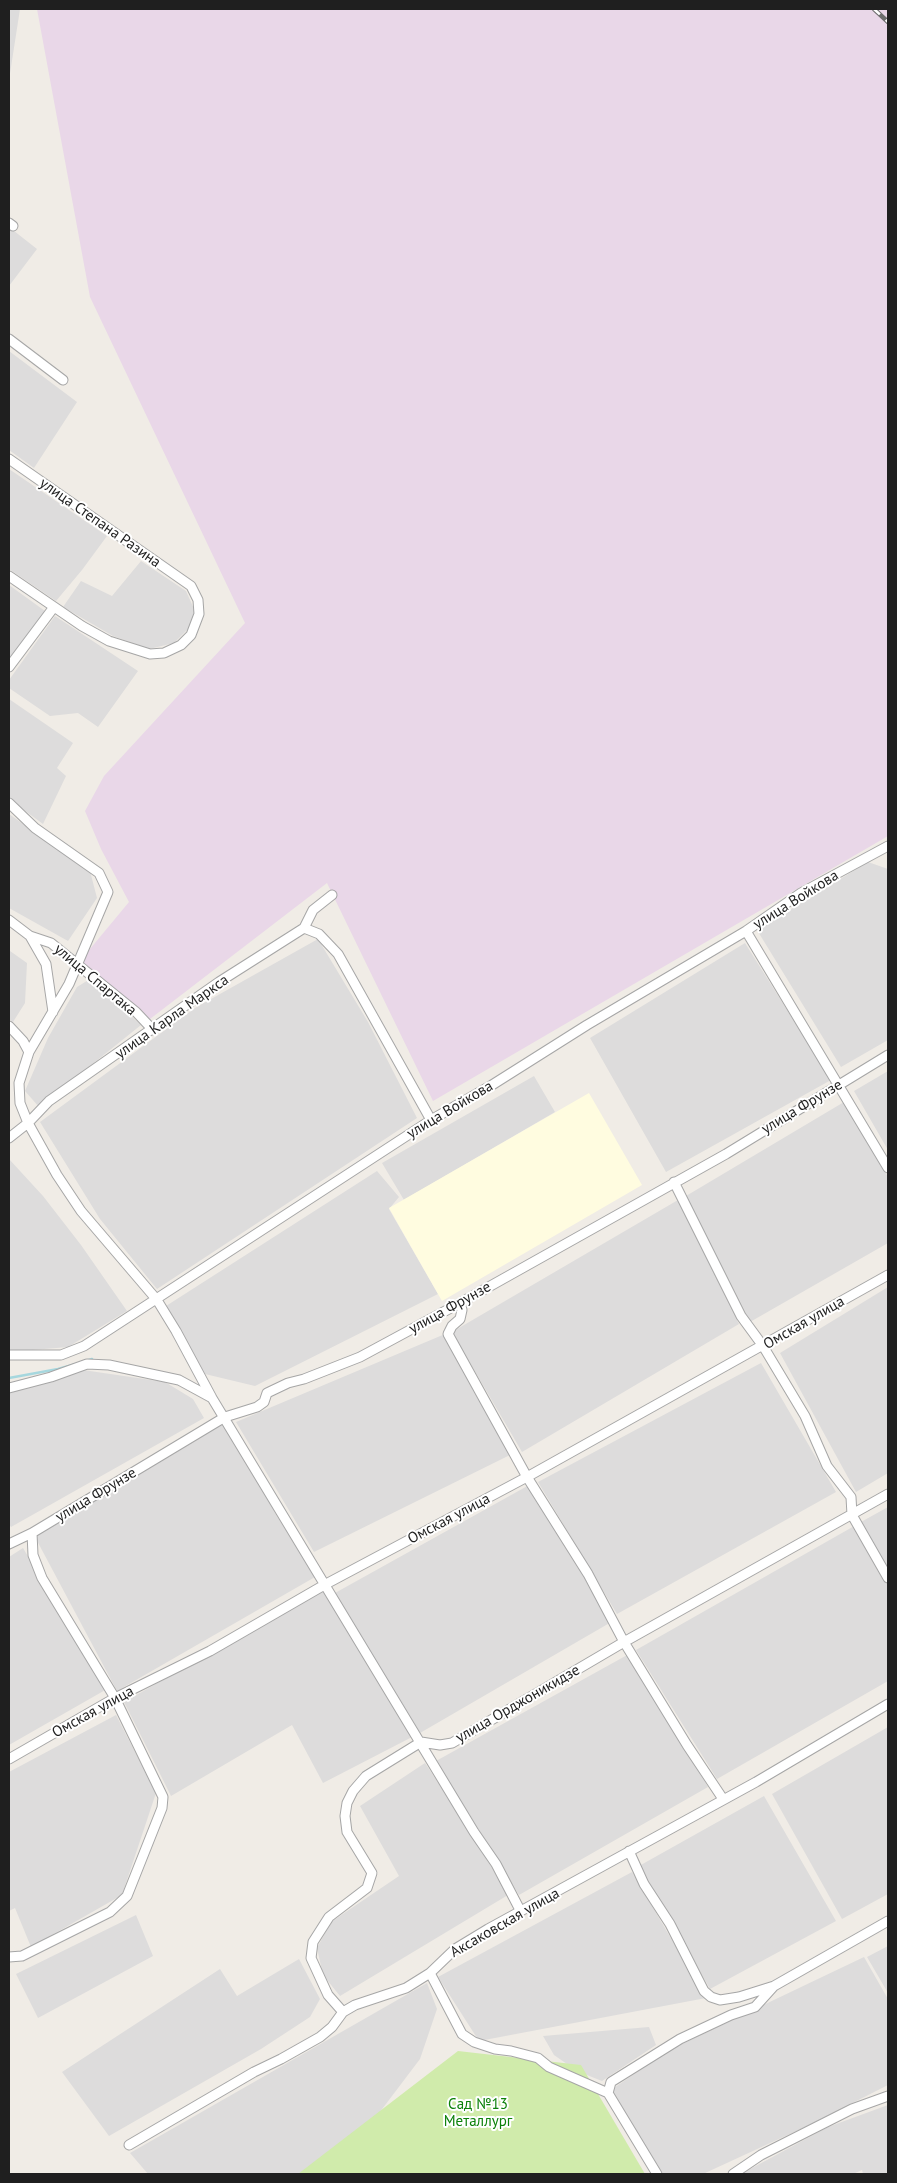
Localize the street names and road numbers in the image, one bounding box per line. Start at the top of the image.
street label: улица Степана Разина [36,474,164,572]
street label: улица Войкова [750,867,842,933]
street label: улица Спартака [50,940,140,1020]
street label: улица Карла Маркса [112,971,232,1063]
street label: улица Фрунзе [758,1076,846,1138]
street label: улица Войкова [404,1077,496,1143]
street label: улица Фрунзе [406,1278,494,1338]
street label: Омская улица [760,1293,848,1353]
street label: улица Фрунзе [52,1464,140,1526]
street label: Омская улица [405,1490,493,1548]
street label: улица Орджоникидзе [453,1661,583,1747]
street label: Омская улица [49,1682,137,1742]
street label: Аксаковская улица [447,1884,563,1962]

